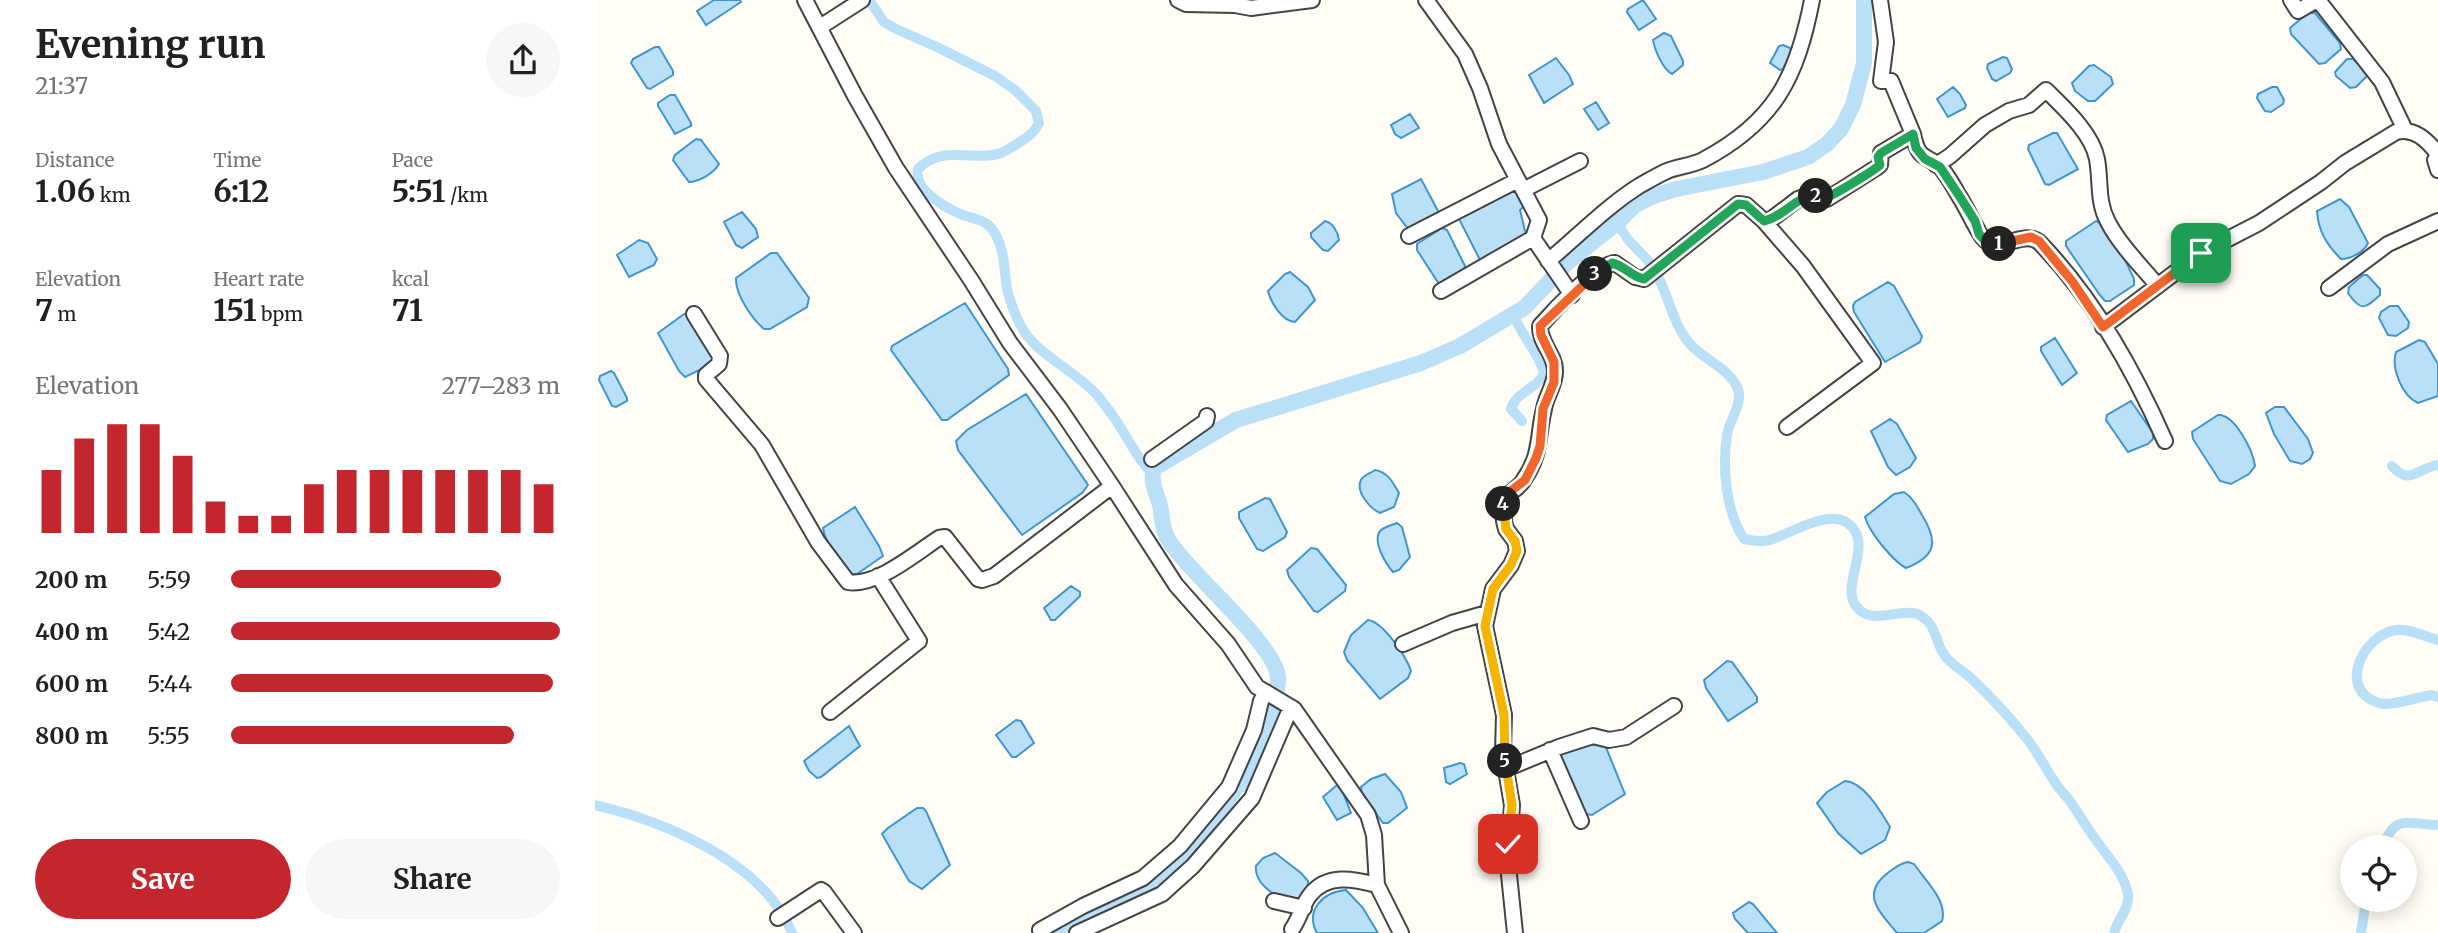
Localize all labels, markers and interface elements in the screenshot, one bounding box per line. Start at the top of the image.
text: Evening run [35,21,266,68]
button: share [486,23,560,97]
text: 21:37 [35,71,88,100]
text: Distance [35,148,114,172]
text: Time [213,148,262,172]
text: Pace [392,148,433,172]
text: 1.06 [35,172,95,210]
text: 6:12 [213,172,269,210]
text: 5:51 [392,172,445,210]
pin: 2 [1799,178,1833,214]
text: km [95,183,131,207]
text: /km [445,183,488,207]
text: 2 [1810,183,1821,207]
pin [2171,223,2231,283]
pin: 1 [1981,226,2017,262]
text: 1 [1994,231,2003,255]
icon: arrive [2182,234,2220,272]
pin: 3 [1577,256,1613,292]
text: 3 [1589,261,1600,285]
text: Elevation [35,267,121,291]
text: Heart rate [213,267,304,291]
text: kcal [392,267,429,291]
text: 7 [35,291,53,329]
text: 151 [213,291,257,329]
text: 71 [392,291,423,329]
text: m [53,302,76,326]
text: bpm [257,302,303,326]
text: Elevation [35,371,139,400]
text: 277–283 m [442,371,560,400]
pin: 4 [1485,486,1521,522]
text: 4 [1496,491,1509,515]
text: 200 m [35,565,107,594]
text: 5:59 [147,565,191,594]
text: 400 m [35,617,109,646]
text: 5:42 [147,617,190,646]
text: 600 m [35,669,108,698]
text: 5:44 [147,669,192,698]
text: 800 m [35,721,108,750]
text: 5:55 [147,721,190,750]
pin: 5 [1487,744,1523,778]
text: 5 [1499,748,1510,772]
pin [1478,814,1538,874]
icon: check [1489,825,1527,863]
map controls [2340,835,2417,912]
button: locate [2340,835,2417,912]
button: Save [35,839,291,919]
button: Share [305,839,560,919]

